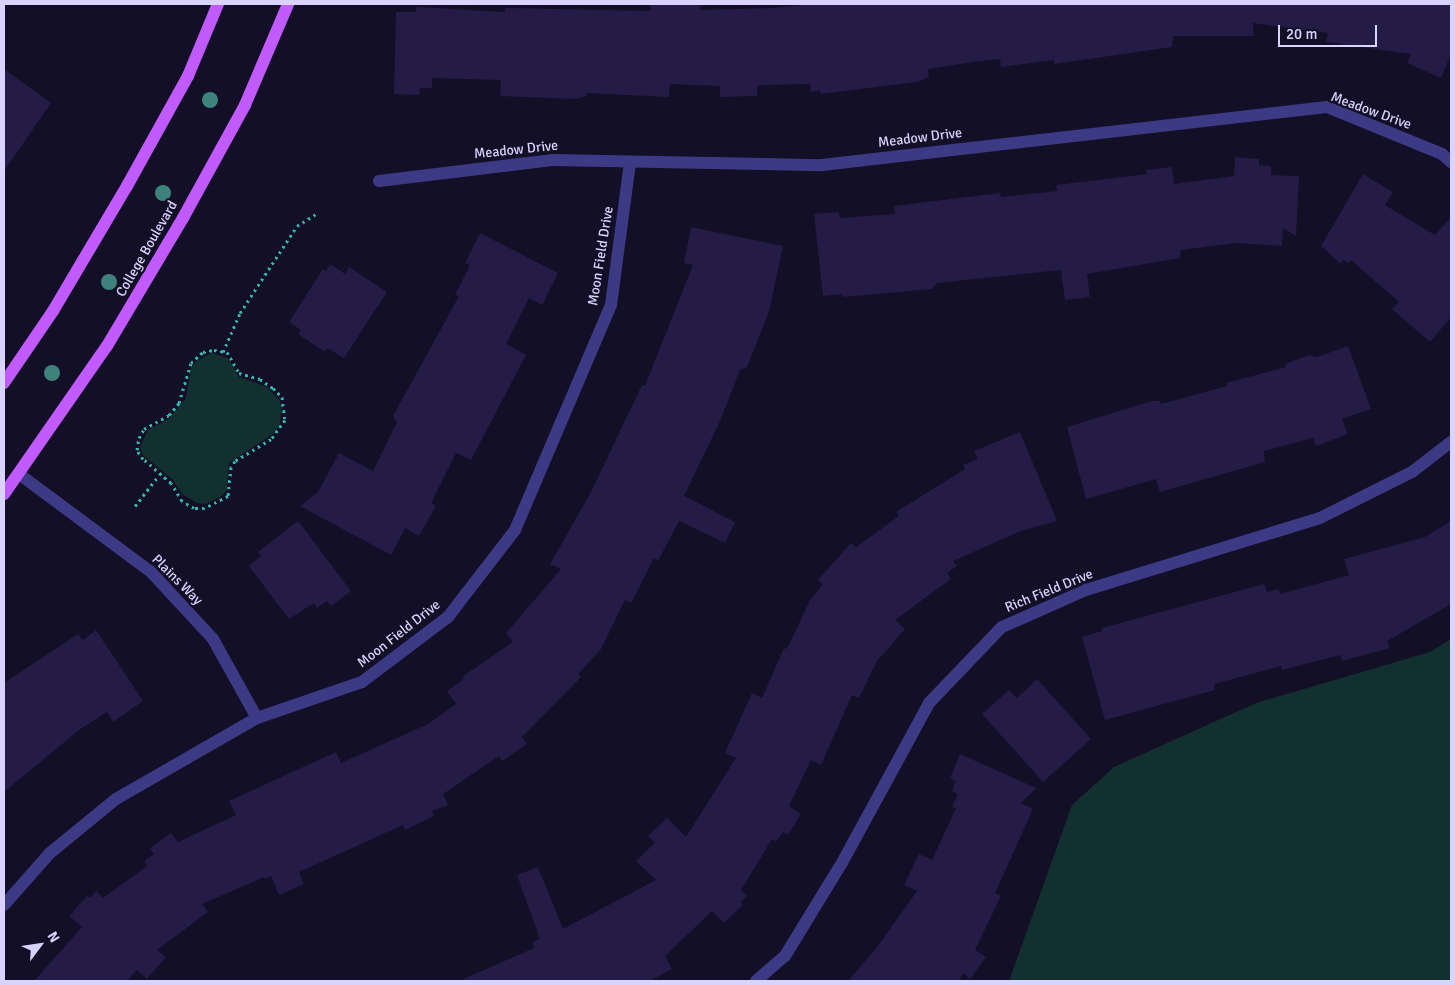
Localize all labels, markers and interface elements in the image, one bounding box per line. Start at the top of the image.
scale bar [1280,15,1379,47]
text: 20 m [1286,25,1317,43]
street label: Meadow Drive [1328,89,1414,133]
street label: Meadow Drive [877,125,963,151]
street label: Meadow Drive [473,137,559,163]
street label: College Boulevard [113,198,181,300]
street label: Moon Field Drive [585,205,617,307]
street label: Plains Way [148,551,206,609]
street label: Rich Field Drive [1003,566,1095,616]
street label: Moon Field Drive [354,596,444,672]
north arrow [15,920,65,970]
text: N [43,928,63,946]

